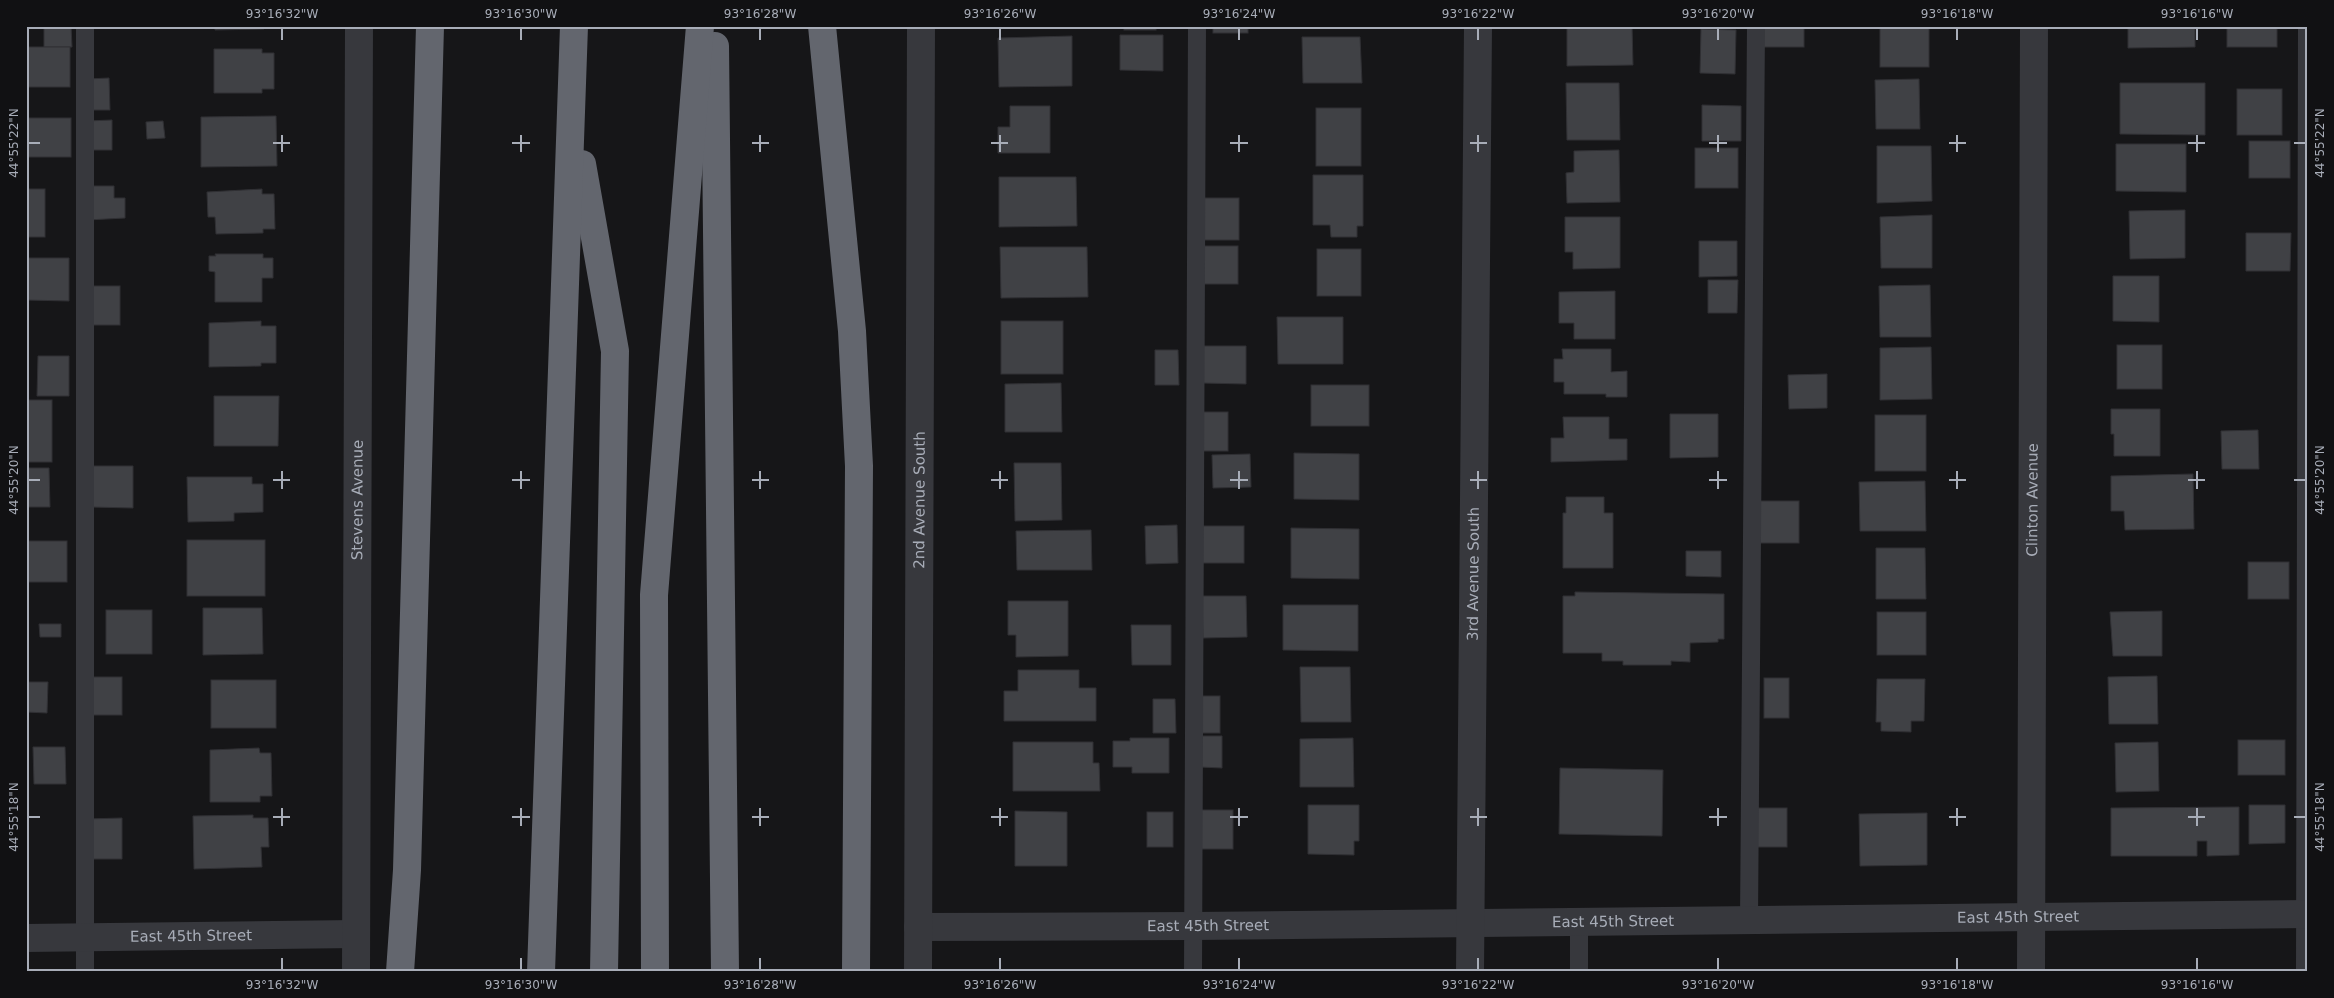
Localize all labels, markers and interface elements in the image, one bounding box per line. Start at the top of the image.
text: 93°16'32"W [246,7,318,21]
text: 93°16'30"W [485,7,557,21]
text: 93°16'28"W [724,7,796,21]
text: 93°16'26"W [964,7,1036,21]
text: 93°16'24"W [1203,7,1275,21]
text: 93°16'22"W [1442,7,1514,21]
text: 93°16'20"W [1682,7,1754,21]
text: 93°16'18"W [1921,7,1993,21]
text: 93°16'16"W [2161,7,2233,21]
text: 44°55'22"N [7,108,21,178]
text: 44°55'22"N [2313,108,2327,178]
street label: 2nd Avenue South [910,431,929,569]
street label: Stevens Avenue [348,440,367,560]
street label: Clinton Avenue [2023,443,2042,557]
text: 44°55'20"N [7,445,21,515]
text: 44°55'20"N [2313,445,2327,515]
street label: 3rd Avenue South [1464,507,1483,641]
text: 44°55'18"N [7,782,21,852]
text: 44°55'18"N [2313,782,2327,852]
street label: East 45th Street [1957,907,2079,927]
street label: East 45th Street [1552,912,1674,931]
street label: East 45th Street [1147,916,1269,935]
street label: East 45th Street [130,926,252,946]
text: 93°16'32"W [246,978,318,992]
text: 93°16'30"W [485,978,557,992]
text: 93°16'28"W [724,978,796,992]
text: 93°16'26"W [964,978,1036,992]
text: 93°16'24"W [1203,978,1275,992]
text: 93°16'22"W [1442,978,1514,992]
text: 93°16'20"W [1682,978,1754,992]
text: 93°16'18"W [1921,978,1993,992]
text: 93°16'16"W [2161,978,2233,992]

